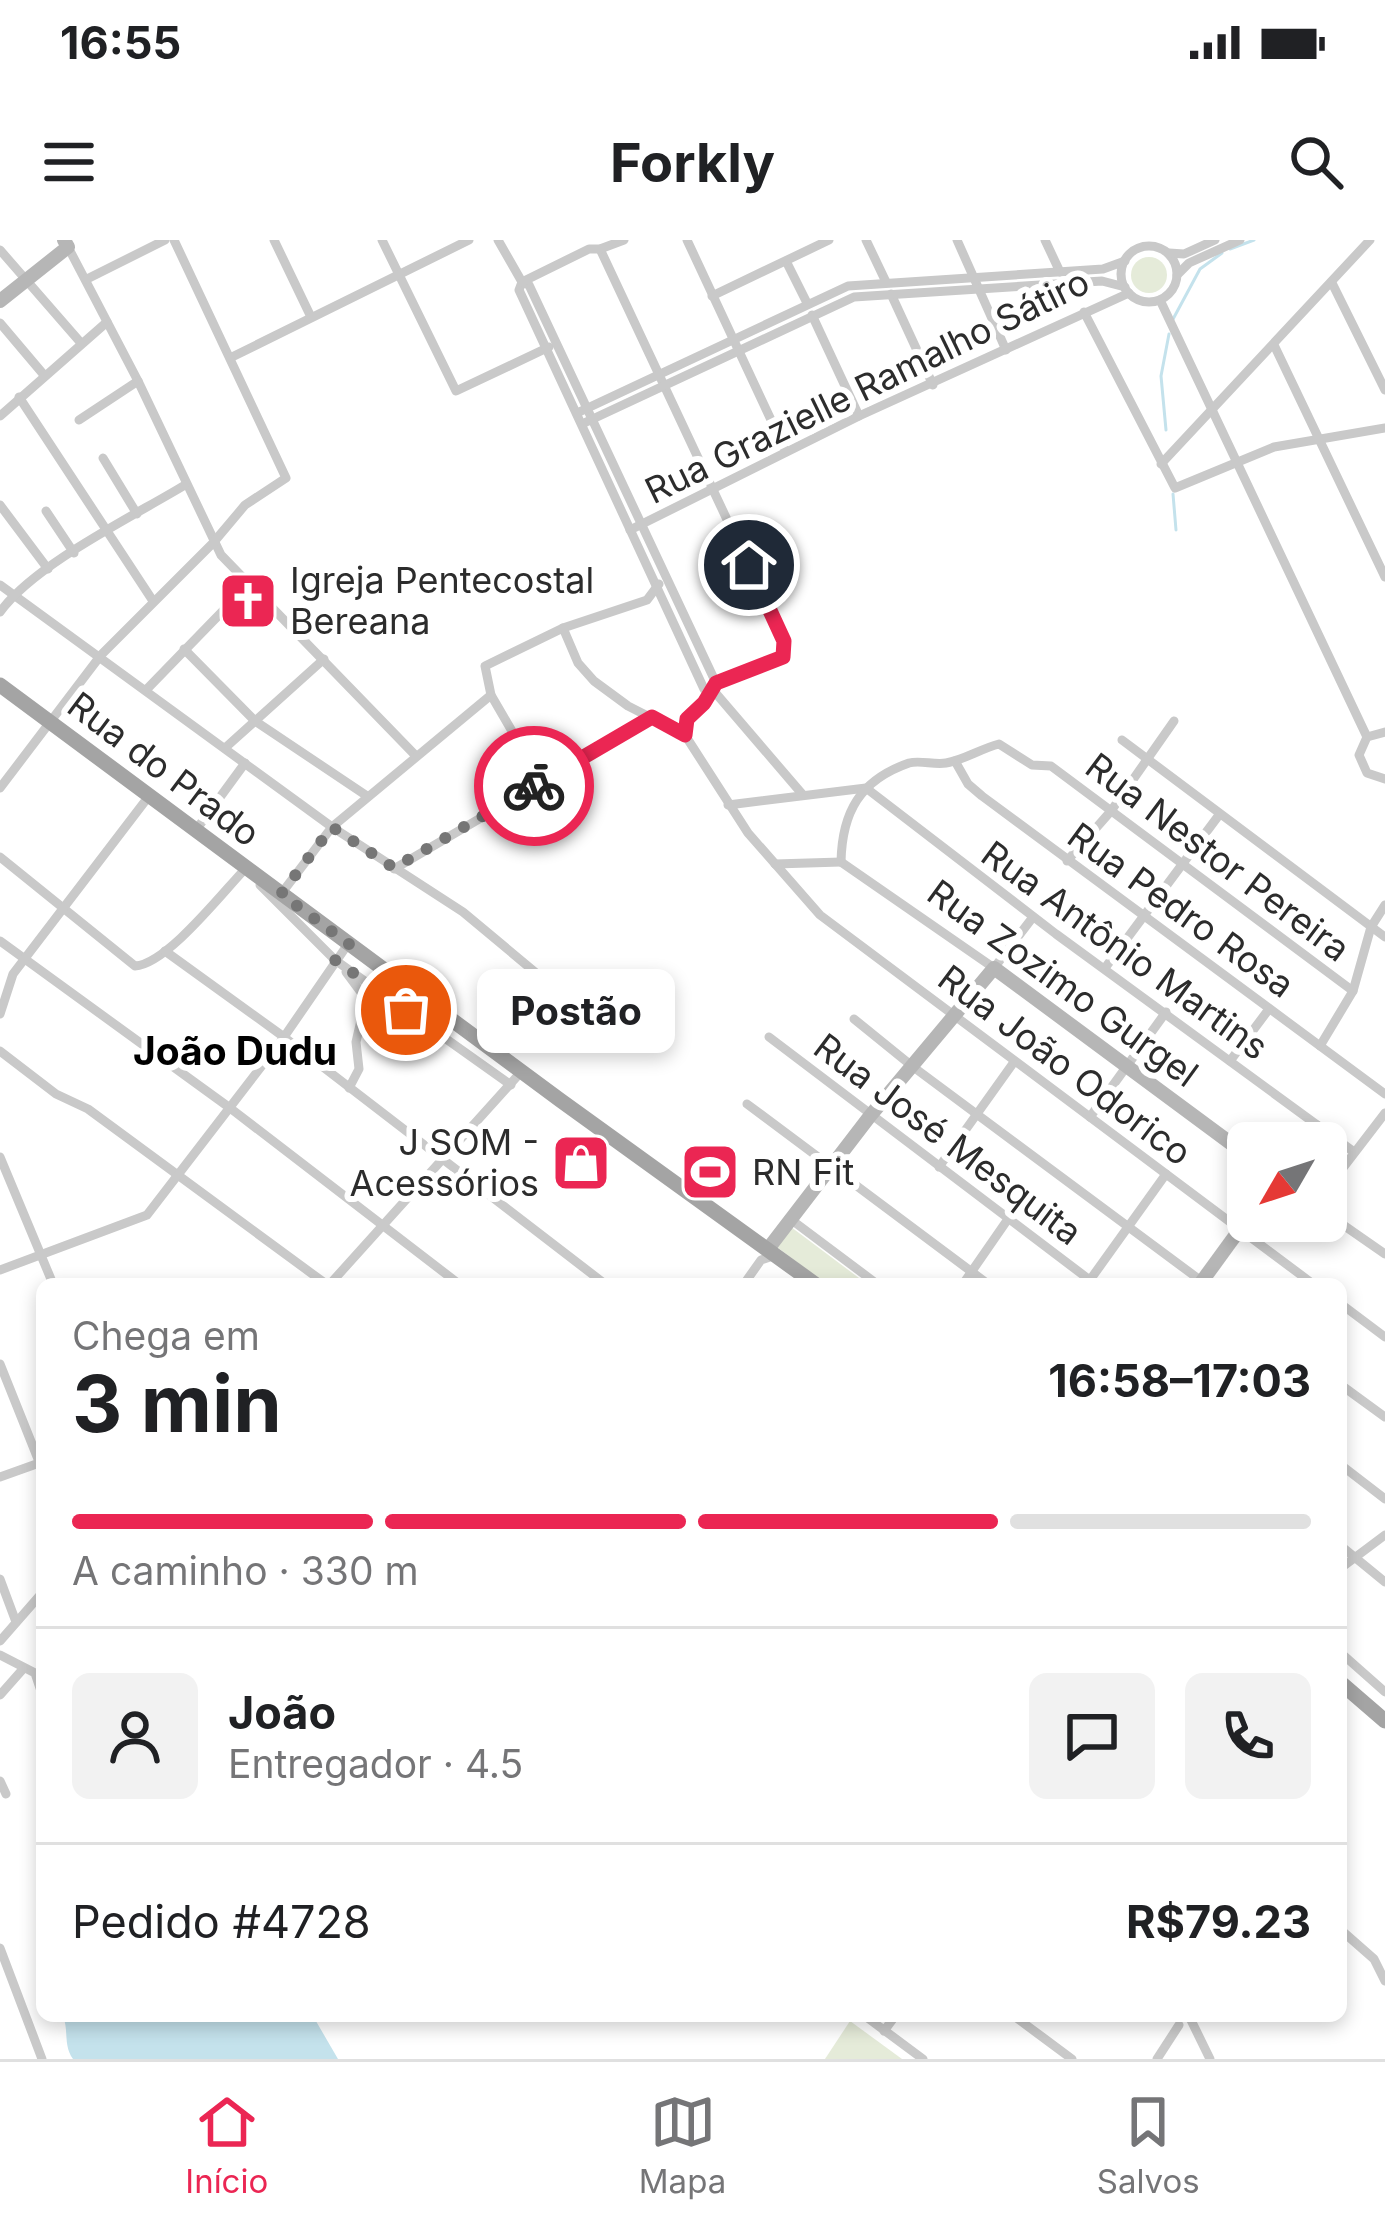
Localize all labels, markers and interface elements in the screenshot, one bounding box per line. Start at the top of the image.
text: 16:55 [60,15,181,70]
icon: menu [36,129,102,195]
icon: search [1283,129,1349,195]
text: Forkly [610,130,775,195]
street label: Rua Grazielle Ramalho Sátiro [638,259,1096,513]
pin [698,514,800,616]
icon: home [716,532,782,598]
place label: Igreja Pentecostal Bereana [290,558,594,643]
church icon: Igreja Pentecostal Bereana [217,570,279,632]
street label: Rua do Prado [59,683,269,855]
courier [474,726,594,846]
street label: Rua Nestor Pereira [1077,743,1359,971]
icon: bike [501,753,567,819]
street label: Rua Pedro Rosa [1059,813,1303,1007]
street label: Rua Antônio Martins [973,831,1277,1069]
street label: Rua Zozimo Gurgel [919,870,1207,1096]
street label: Rua João Odorico [930,956,1200,1174]
pin [355,959,457,1061]
callout: Postão [478,968,676,1052]
icon: bag [373,977,439,1043]
text: Postão [510,987,642,1034]
street label: Rua José Mesquita [805,1024,1091,1254]
district label: João Dudu [133,1027,337,1074]
place label: J SOM - Acessórios [350,1120,539,1205]
north arrow [1227,1122,1347,1242]
map controls [1227,1122,1347,1242]
shop icon: J SOM - Acessórios [550,1132,612,1194]
sports icon: RN Fit [679,1141,741,1203]
place label: RN Fit [752,1150,854,1194]
text: Chega em [72,1312,260,1359]
text: 16:58–17:03 [1048,1353,1311,1408]
text: 3 min [72,1356,282,1451]
text: A caminho · 330 m [72,1547,419,1594]
button: person [72,1673,198,1799]
button: chat [1029,1673,1155,1799]
button: phone [1185,1673,1311,1799]
text: João [228,1685,336,1740]
text: Entregador · 4.5 [228,1740,523,1787]
text: Pedido #4728 [72,1894,371,1949]
text: R$79.23 [1126,1894,1311,1949]
tab: Início [185,2089,268,2201]
tab: Mapa [639,2089,726,2201]
tab: Salvos [1097,2089,1200,2201]

